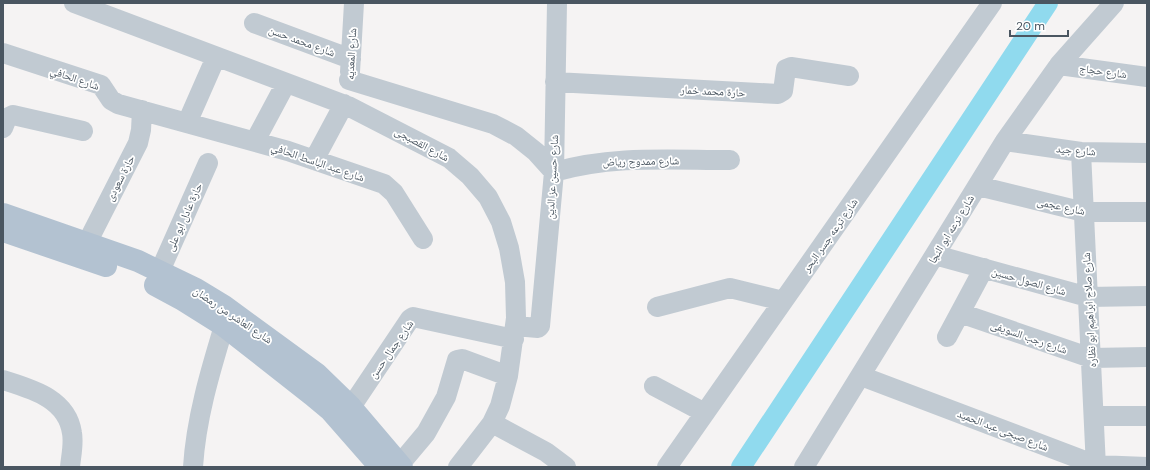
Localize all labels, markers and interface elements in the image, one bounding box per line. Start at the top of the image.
scale bar [1010,12,1068,38]
text: 20 m [1016,18,1045,34]
street label: شارع محمد حسن [267,23,337,59]
street label: شارع المعديه [343,28,359,80]
street label: شارع حجاج [1078,61,1128,81]
street label: شارع الحافي [48,63,101,95]
street label: حارة محمد خمار [679,82,746,100]
street label: شارع القصبجى [392,124,452,164]
street label: شارع حسين عز الدين [543,134,561,220]
street label: شارع عبد الباسط الحافي [269,139,366,186]
street label: شارع جيد [1055,141,1097,159]
street label: حارة سعودى [102,153,138,203]
street label: شارع ممدوح رياض [603,153,679,169]
street label: حارة عادل ابو على [163,181,205,253]
street label: شارع ترعه ابو النجا [925,192,977,266]
street label: شارع عجمى [1036,194,1086,218]
street label: شارع ترعه جسر البحر [799,195,861,276]
street label: شارع صلاح ابراهيم ابو نظاره [1079,252,1100,368]
street label: شارع الصول حسين [990,264,1068,298]
street label: شارع العاشر من رمضان [191,283,275,347]
street label: شارع جمال حسن [366,317,416,381]
street label: شارع رجب السويفى [989,317,1069,357]
street label: شارع صبحى عبد الحميد [955,406,1051,454]

